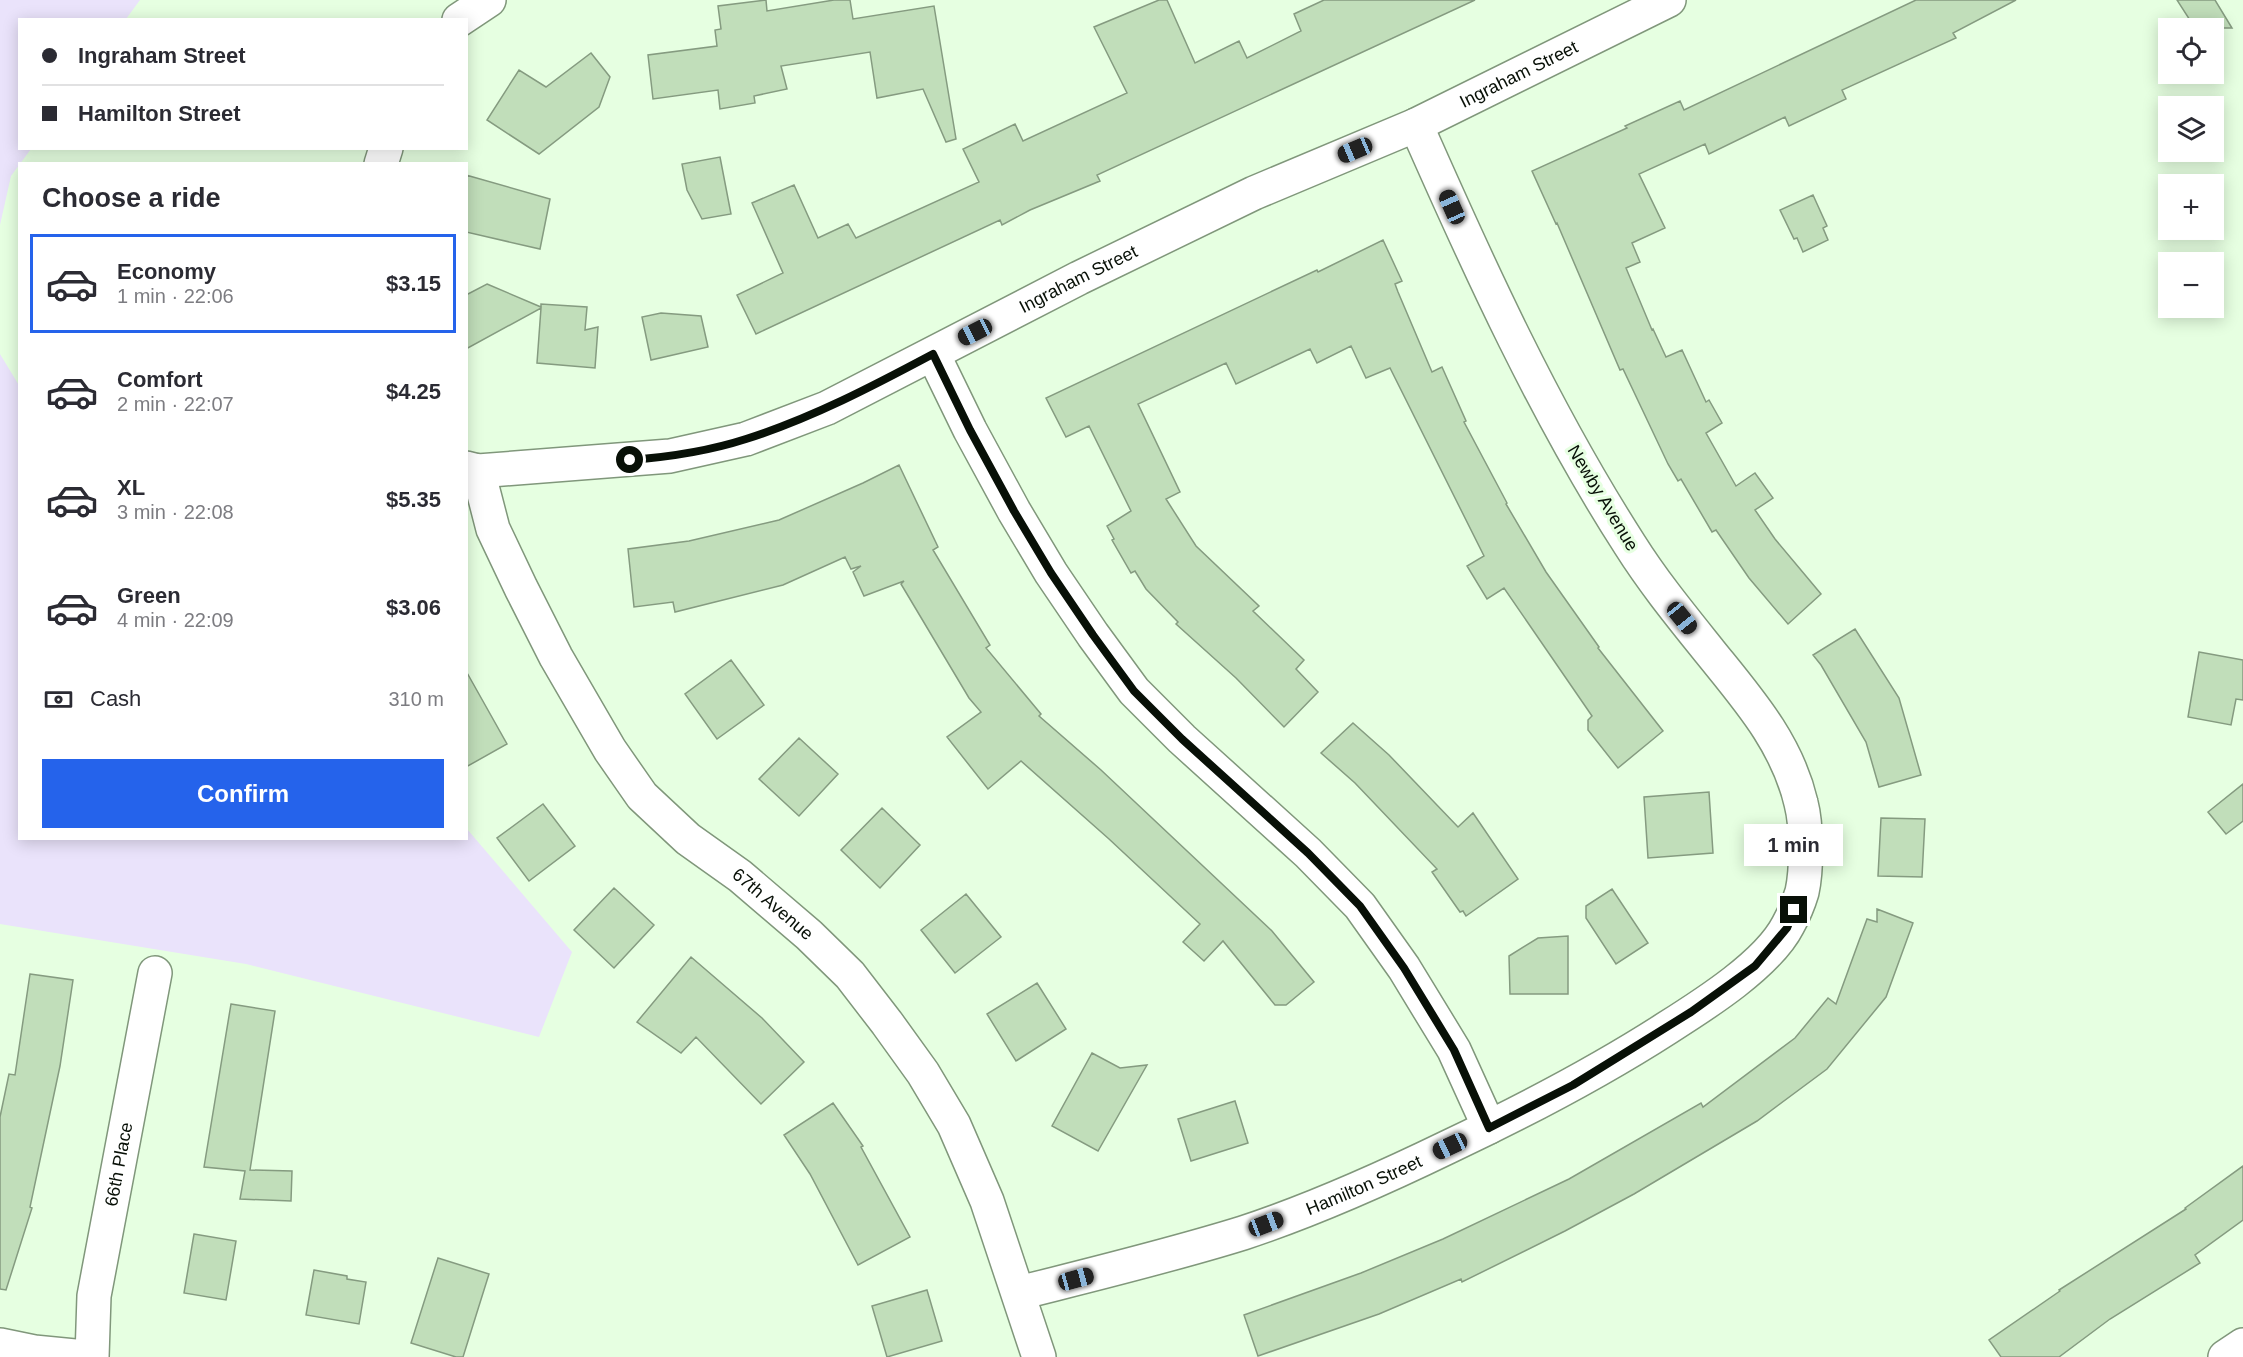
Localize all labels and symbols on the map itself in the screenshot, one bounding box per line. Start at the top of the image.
street label: Ingraham Street [1456,37,1581,112]
car [1335,135,1375,165]
car [1436,187,1468,227]
street label: Ingraham Street [1016,241,1140,317]
car [955,316,995,348]
street label: Newby Avenue [1564,442,1642,554]
route start [616,446,643,473]
car [1664,598,1700,638]
callout: 1 min [1744,823,1844,865]
street label: 67th Avenue [729,864,817,944]
route end [1780,896,1807,923]
street label: 66th Place [101,1121,137,1208]
car [1430,1130,1470,1162]
street label: Hamilton Street [1303,1151,1425,1219]
car [1246,1209,1286,1239]
car [1056,1266,1096,1292]

